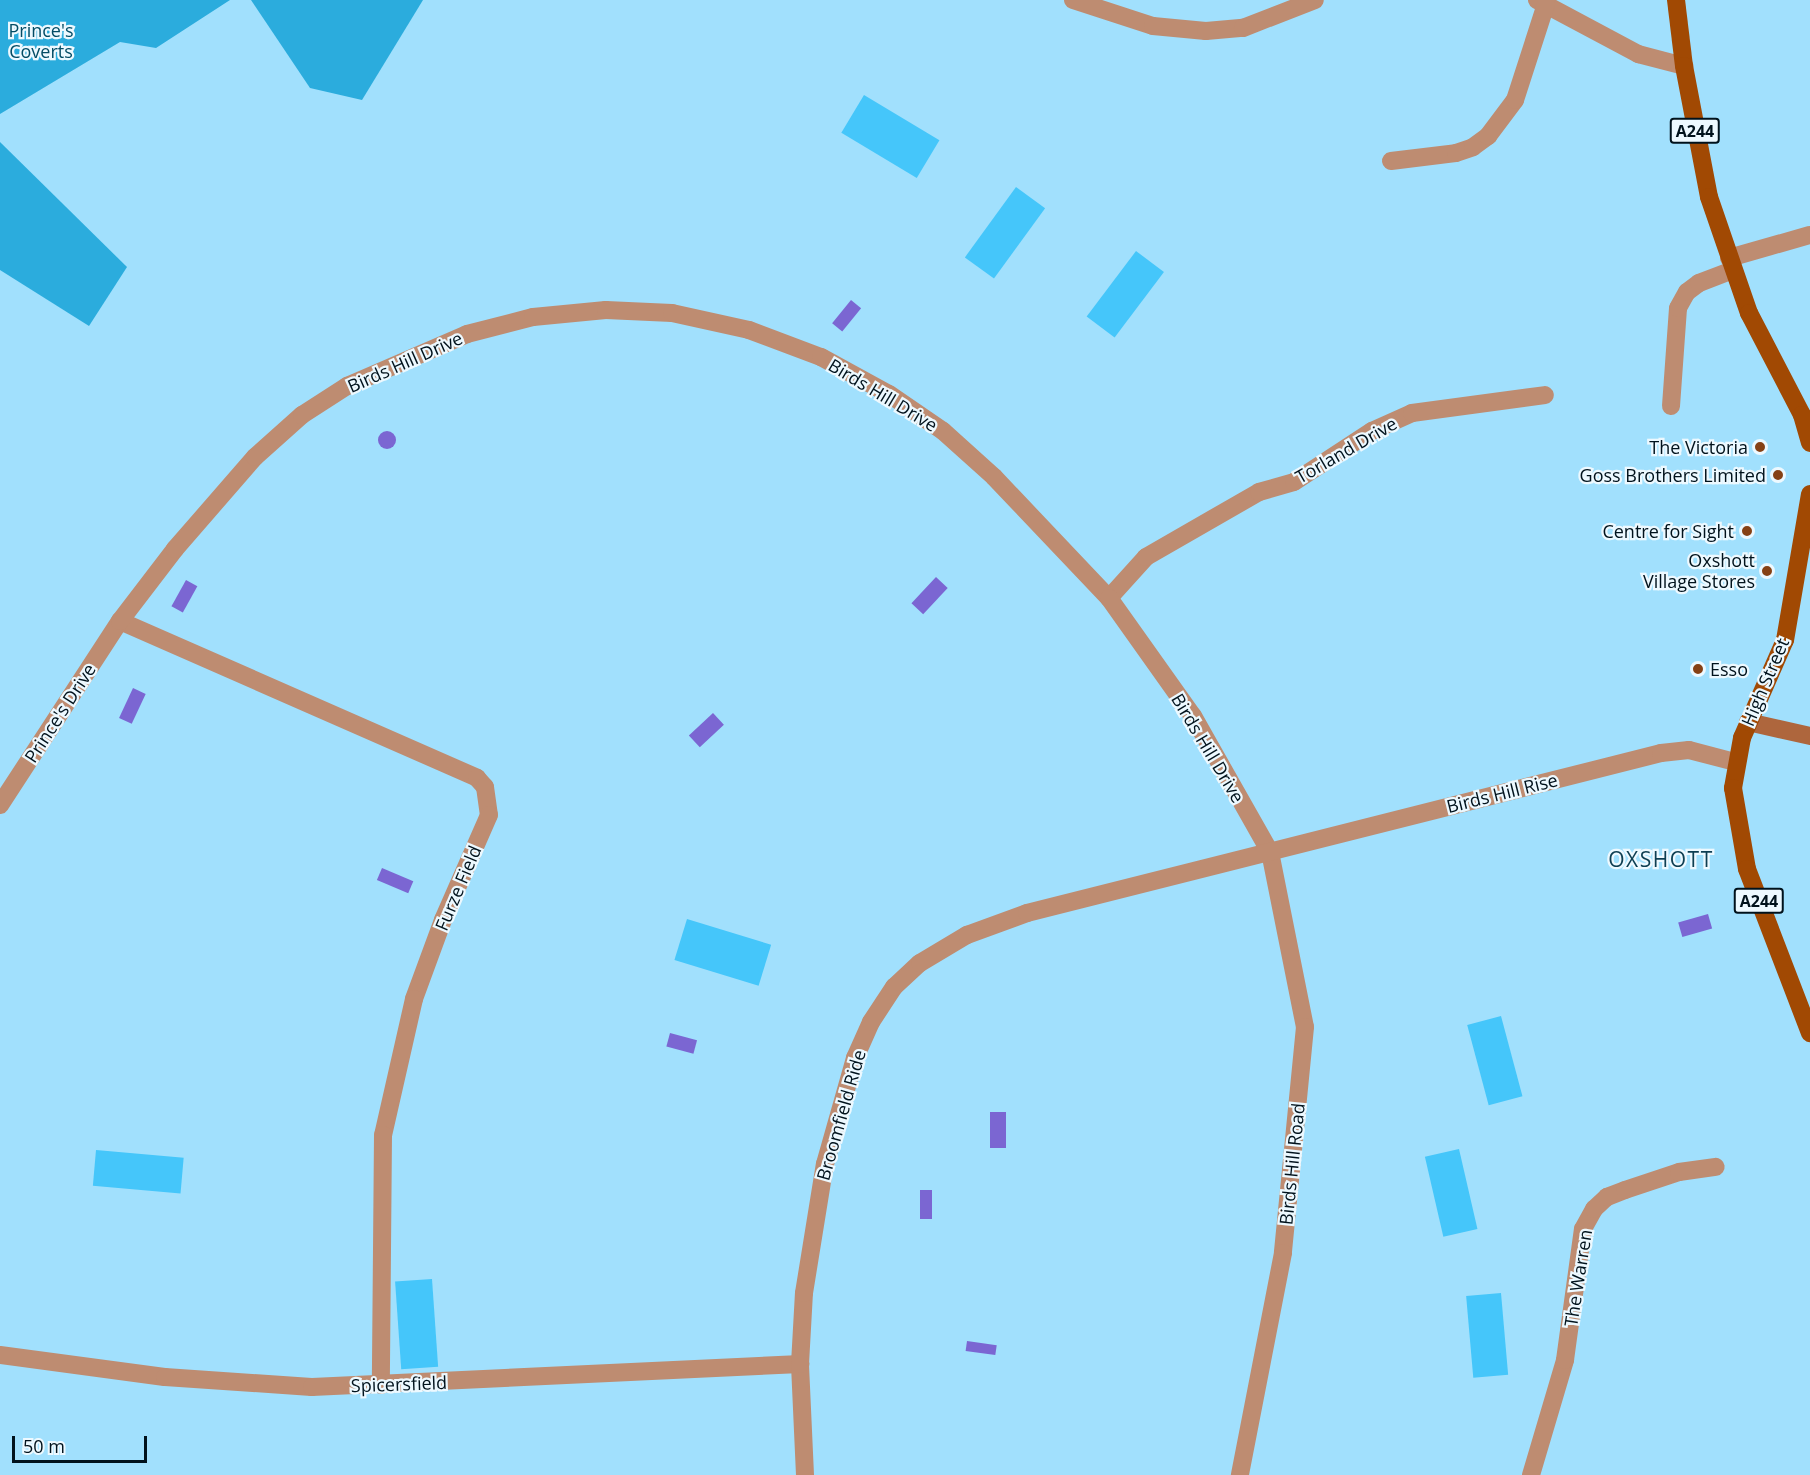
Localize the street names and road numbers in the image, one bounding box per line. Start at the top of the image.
road number: A244 [1670,118,1720,144]
street label: Birds Hill Drive [344,327,466,397]
street label: Birds Hill Drive [825,354,941,436]
street label: Torland Drive [1291,412,1401,488]
street label: High Street [1737,635,1793,729]
street label: Prince's Drive [20,659,100,767]
street label: Birds Hill Drive [1167,690,1249,806]
street label: Birds Hill Rise [1444,769,1560,817]
street label: Furze Field [430,842,486,934]
road number: A244 [1734,888,1784,914]
street label: Broomfield Ride [812,1047,870,1183]
street label: Birds Hill Road [1275,1102,1309,1226]
street label: The Warren [1560,1228,1596,1328]
street label: Spicersfield [350,1372,448,1396]

